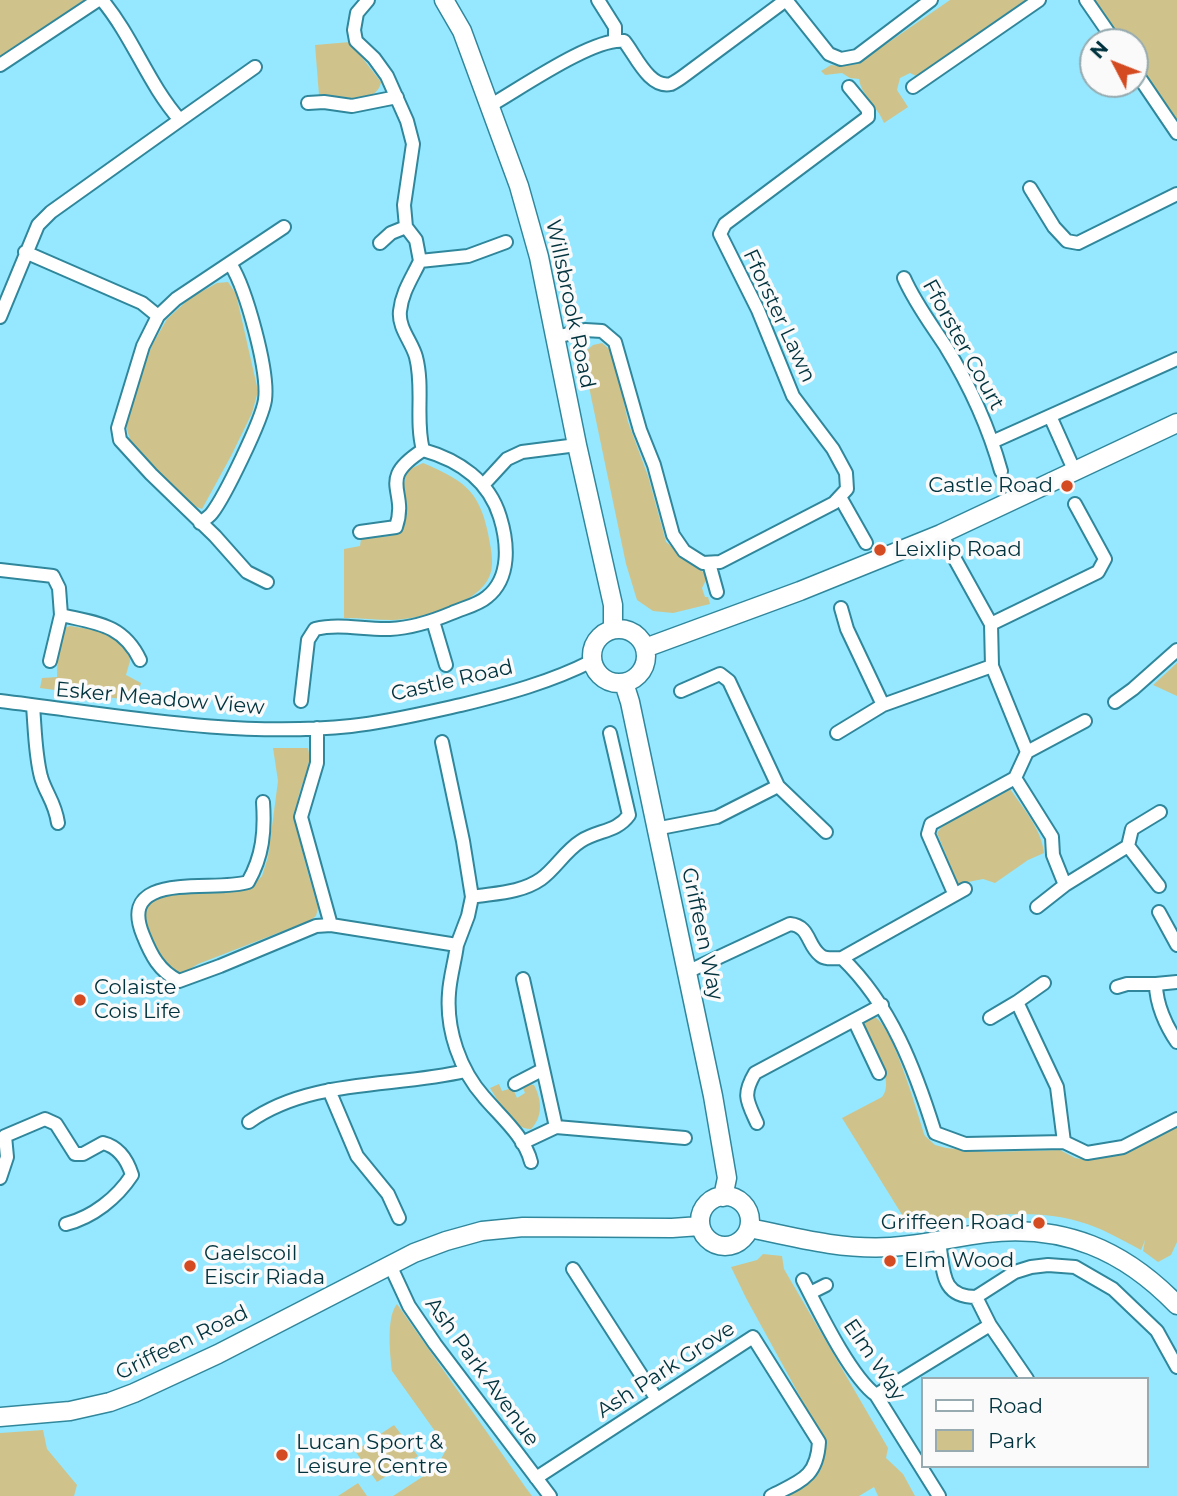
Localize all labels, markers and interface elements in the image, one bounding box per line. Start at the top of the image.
north arrow [1079,28,1149,98]
text: N [1086,37,1113,63]
street label: Willsbrook Road [540,217,600,391]
street label: Fforster Lawn [737,245,821,387]
street label: Fforster Court [917,275,1009,415]
place label: Castle Road [928,473,1053,499]
marker: Castle Road [1059,478,1075,494]
place label: Leixlip Road [894,537,1022,563]
marker: Leixlip Road [872,542,888,558]
street label: Castle Road [388,655,516,707]
street label: Esker Meadow View [55,677,265,721]
street label: Griffeen Way [676,865,728,1003]
place label: Colaiste Cois Life [94,975,181,1025]
marker: Colaiste Cois Life [72,992,88,1008]
place label: Griffeen Road [881,1210,1025,1236]
marker: Griffeen Road [1031,1215,1047,1231]
place label: Gaelscoil Eiscir Riada [204,1241,325,1291]
place label: Elm Wood [904,1248,1014,1274]
marker: Elm Wood [882,1253,898,1269]
marker: Gaelscoil Eiscir Riada [182,1258,198,1274]
street label: Ash Park Avenue [420,1293,544,1451]
street label: Griffeen Road [112,1300,252,1386]
street label: Elm Way [838,1314,910,1406]
street label: Ash Park Grove [592,1316,740,1424]
legend [922,1377,1149,1468]
text: Road [988,1393,1043,1418]
text: Park [988,1428,1036,1453]
place label: Lucan Sport & Leisure Centre [296,1430,448,1480]
marker: Lucan Sport & Leisure Centre [274,1447,290,1463]

